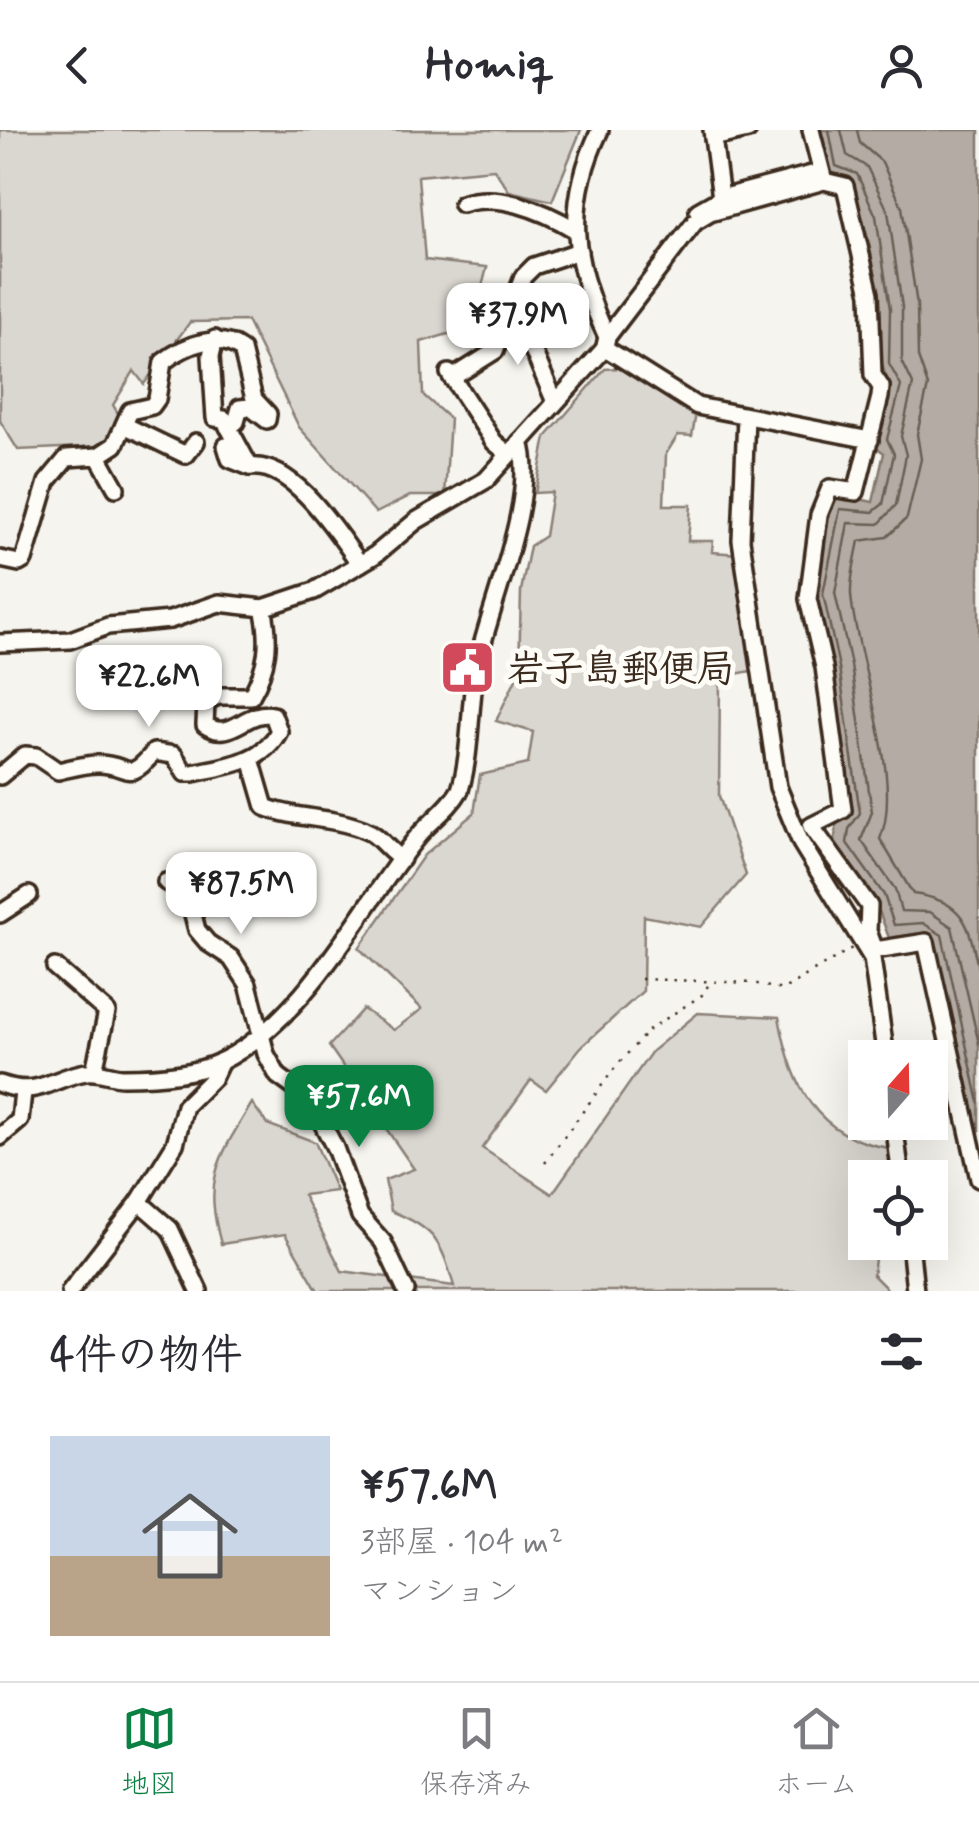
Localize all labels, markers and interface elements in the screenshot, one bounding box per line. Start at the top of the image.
text: Homiq [425,36,554,95]
icon: back [50,38,105,93]
icon: person [874,38,929,93]
pin: ¥37.9M [437,283,599,368]
text: ¥37.9M [468,294,568,336]
public building icon: 岩子島郵便局 [438,638,498,698]
pin: ¥22.6M [68,645,230,730]
place label: 岩子島郵便局 [507,646,735,695]
text: ¥22.6M [98,656,200,698]
pin: ¥87.5M [160,852,322,937]
text: ¥87.5M [188,863,294,905]
north arrow [848,1040,948,1140]
map controls [848,1040,948,1260]
pin: ¥57.6M [278,1065,440,1150]
text: ¥57.6M [307,1076,411,1118]
button: locate [848,1160,948,1260]
icon: filters [874,1324,929,1379]
text: 4件の物件 [50,1329,242,1384]
text: ¥57.6M [360,1460,498,1515]
icon: home [130,1476,250,1596]
text: 3部屋 · 104 m² [360,1522,563,1564]
text: マンション [360,1571,519,1613]
tab: 地図 [121,1701,177,1804]
tab: 保存済み [420,1701,532,1804]
tab: ホーム [775,1701,858,1804]

